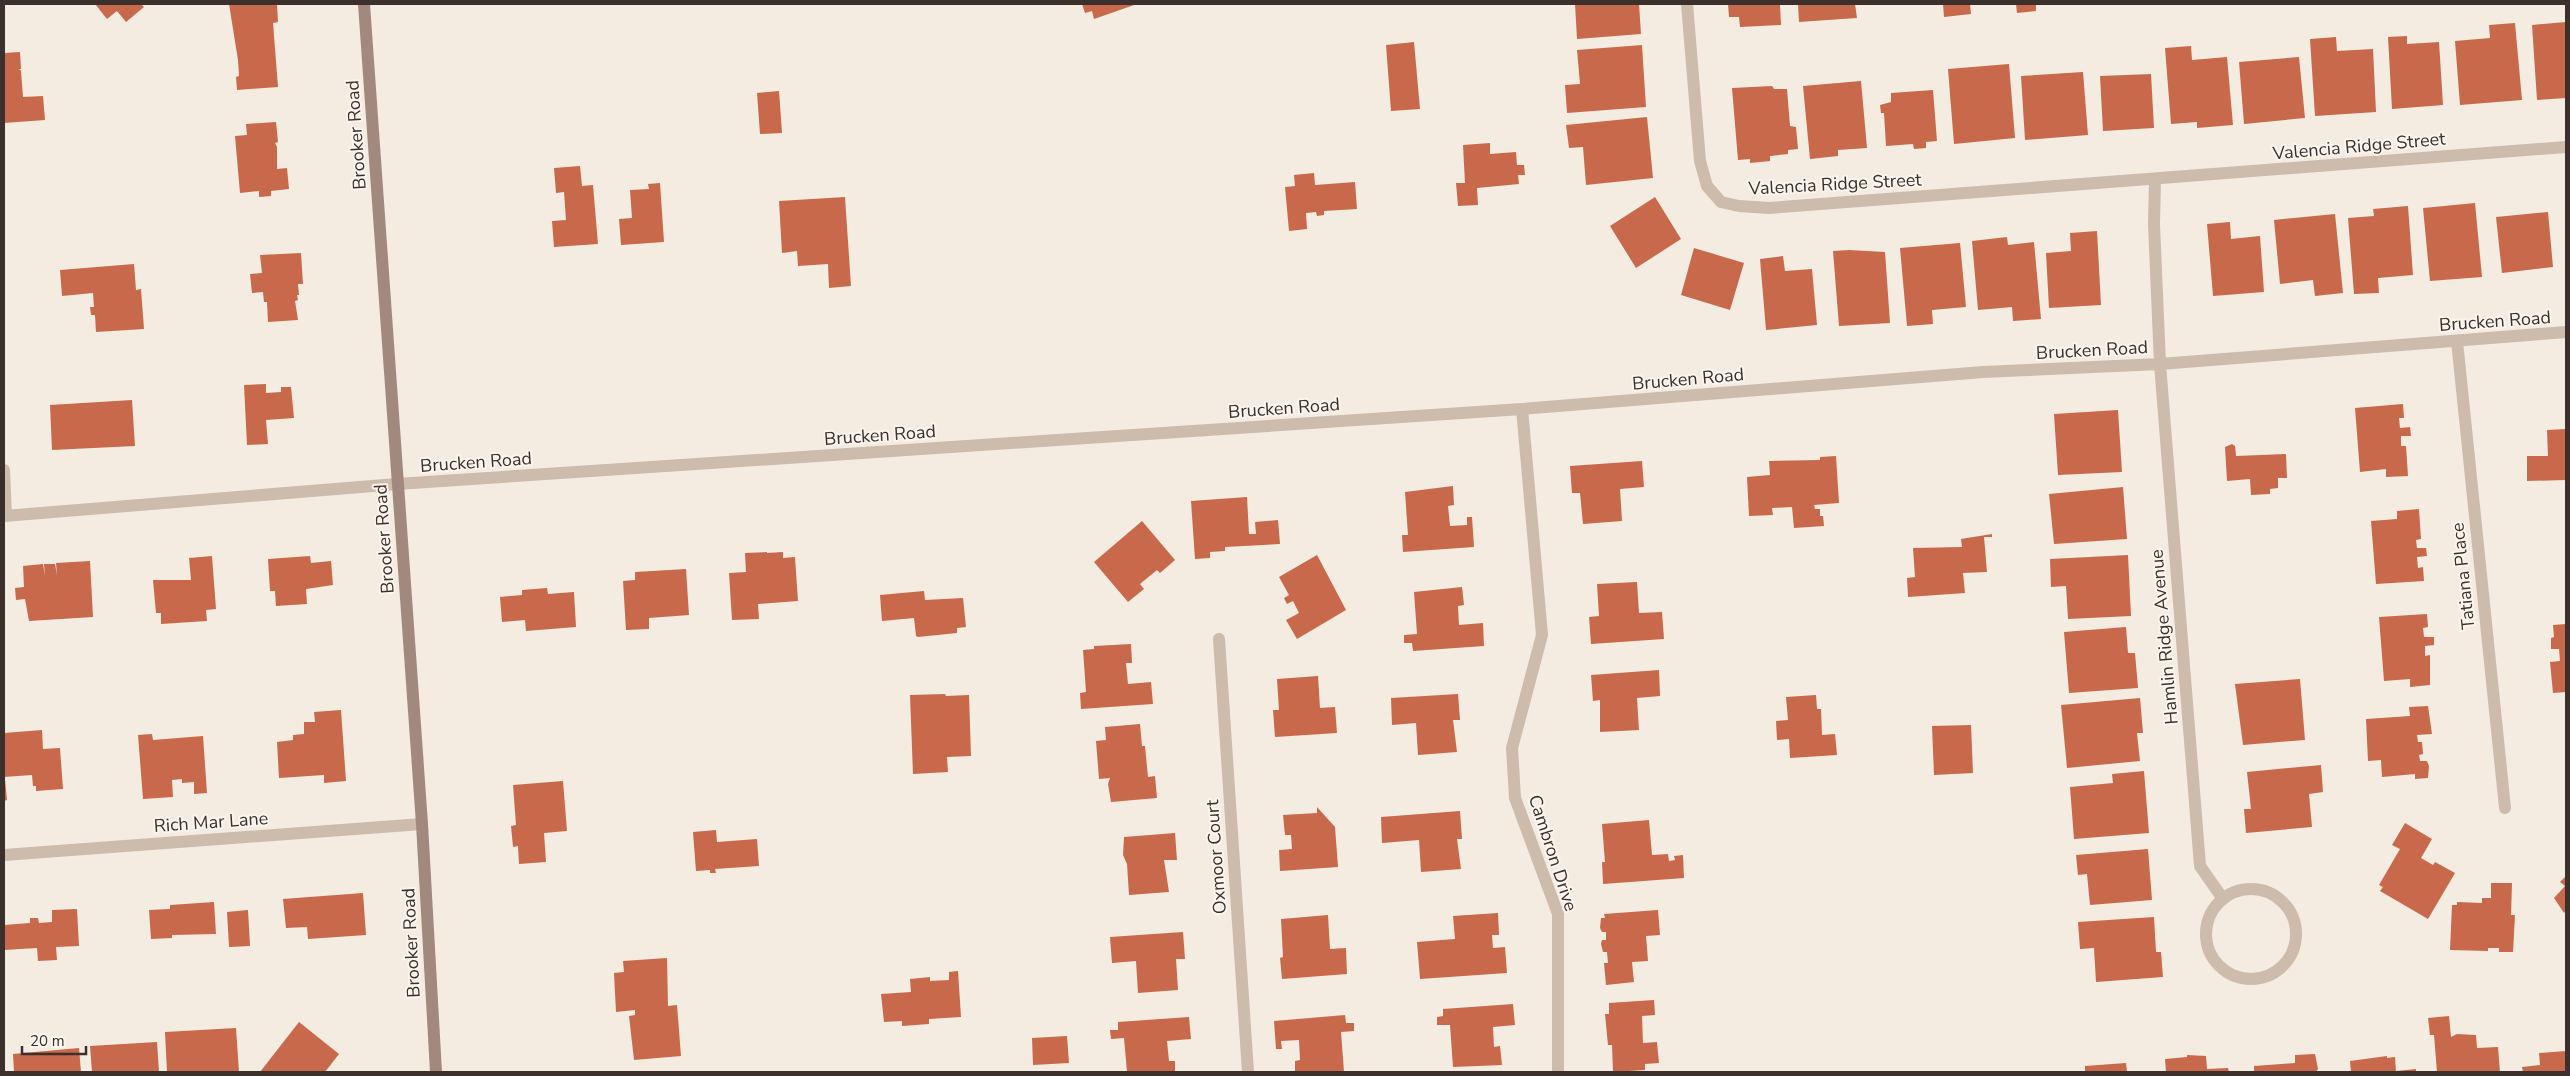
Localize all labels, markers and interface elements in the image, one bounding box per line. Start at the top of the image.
street label: Brooker Road [340,79,372,191]
street label: Valencia Ridge Street [2271,126,2447,166]
street label: Valencia Ridge Street [1747,167,1923,201]
street label: Brucken Road [2438,305,2552,337]
street label: Brucken Road [2035,335,2149,365]
street label: Brucken Road [1631,362,1745,396]
street label: Brucken Road [1227,392,1341,424]
street label: Brucken Road [823,419,937,451]
street label: Brucken Road [419,446,533,478]
street label: Brooker Road [368,483,400,595]
street label: Tatiana Place [2445,521,2481,631]
street label: Hamlin Ridge Avenue [2144,548,2184,726]
street label: Cambron Drive [1523,792,1583,914]
street label: Oxmoor Court [1200,798,1232,915]
street label: Rich Mar Lane [153,806,269,838]
street label: Brooker Road [396,888,426,998]
scale bar [22,1024,86,1056]
text: 20 m [30,1031,65,1051]

